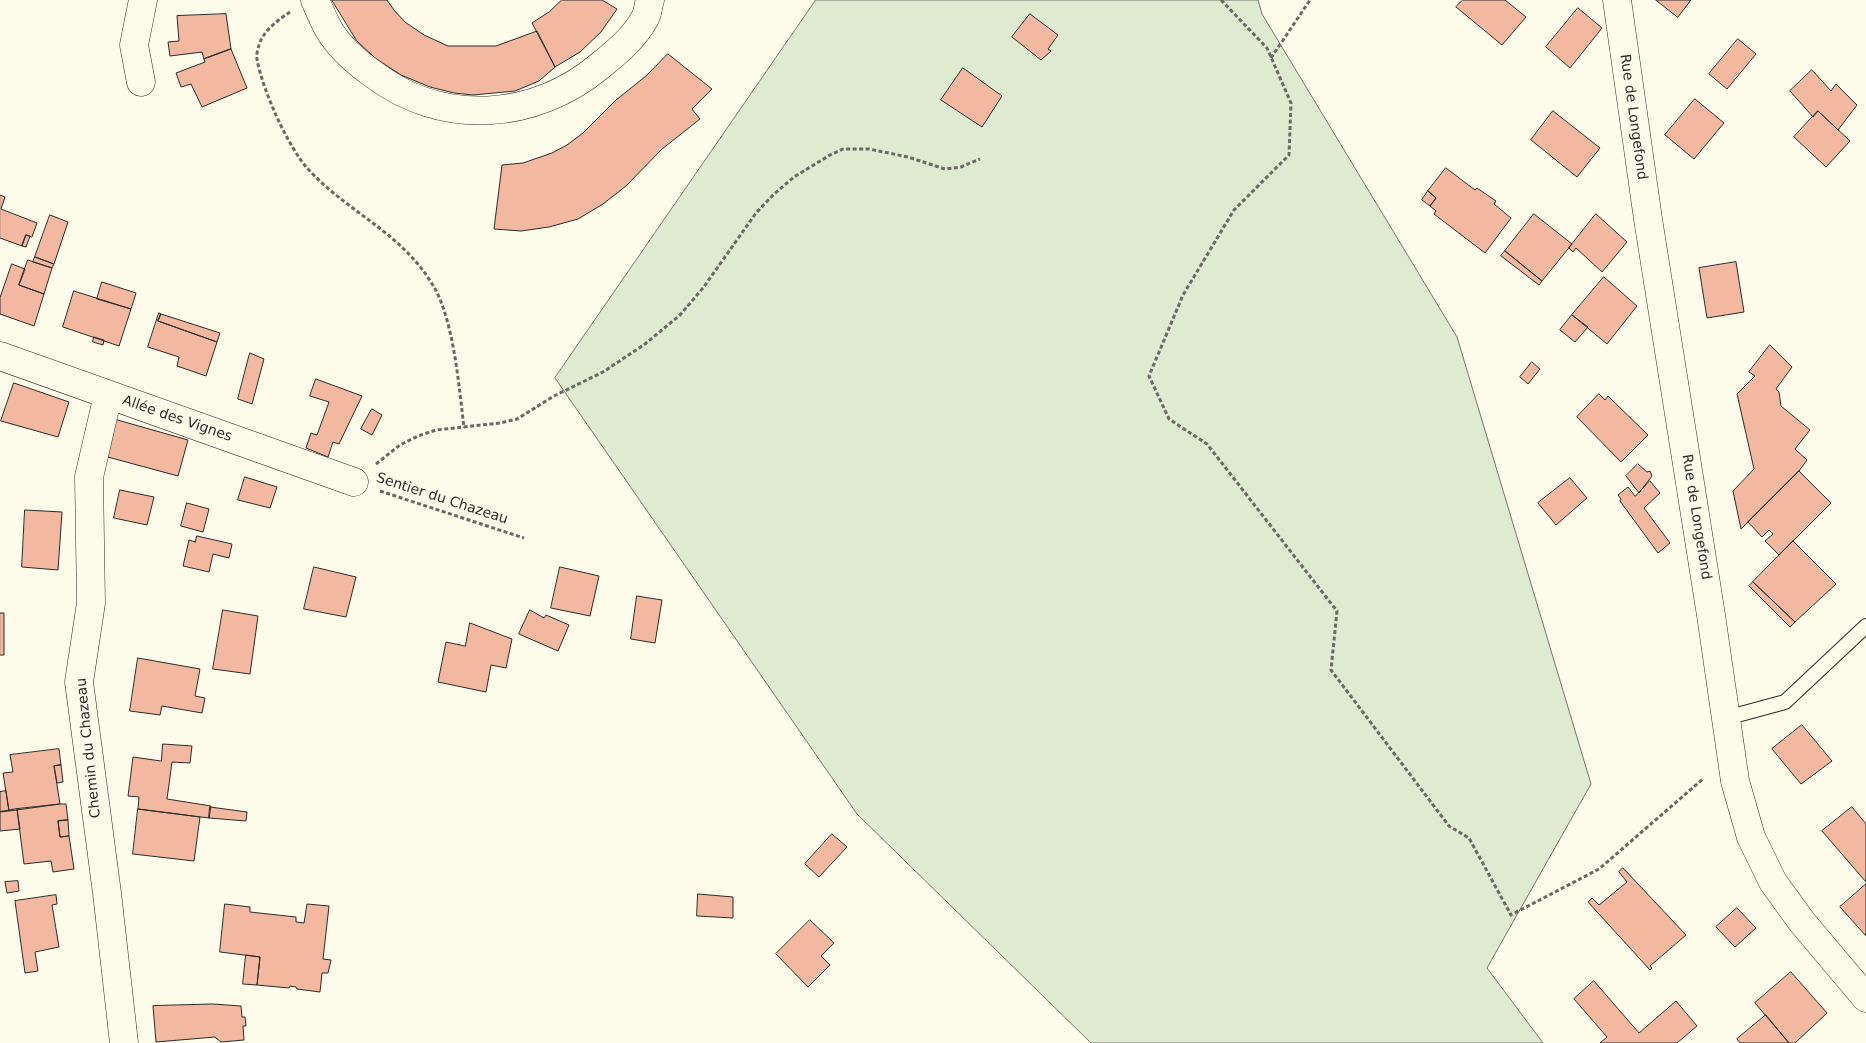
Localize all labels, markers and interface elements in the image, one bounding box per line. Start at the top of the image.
street label: Rue de Longefond [1616,53,1650,181]
street label: Allée des Vignes [120,392,234,446]
street label: Rue de Longefond [1678,453,1714,581]
street label: Sentier du Chazeau [374,470,510,528]
street label: Chemin du Chazeau [73,677,105,819]

